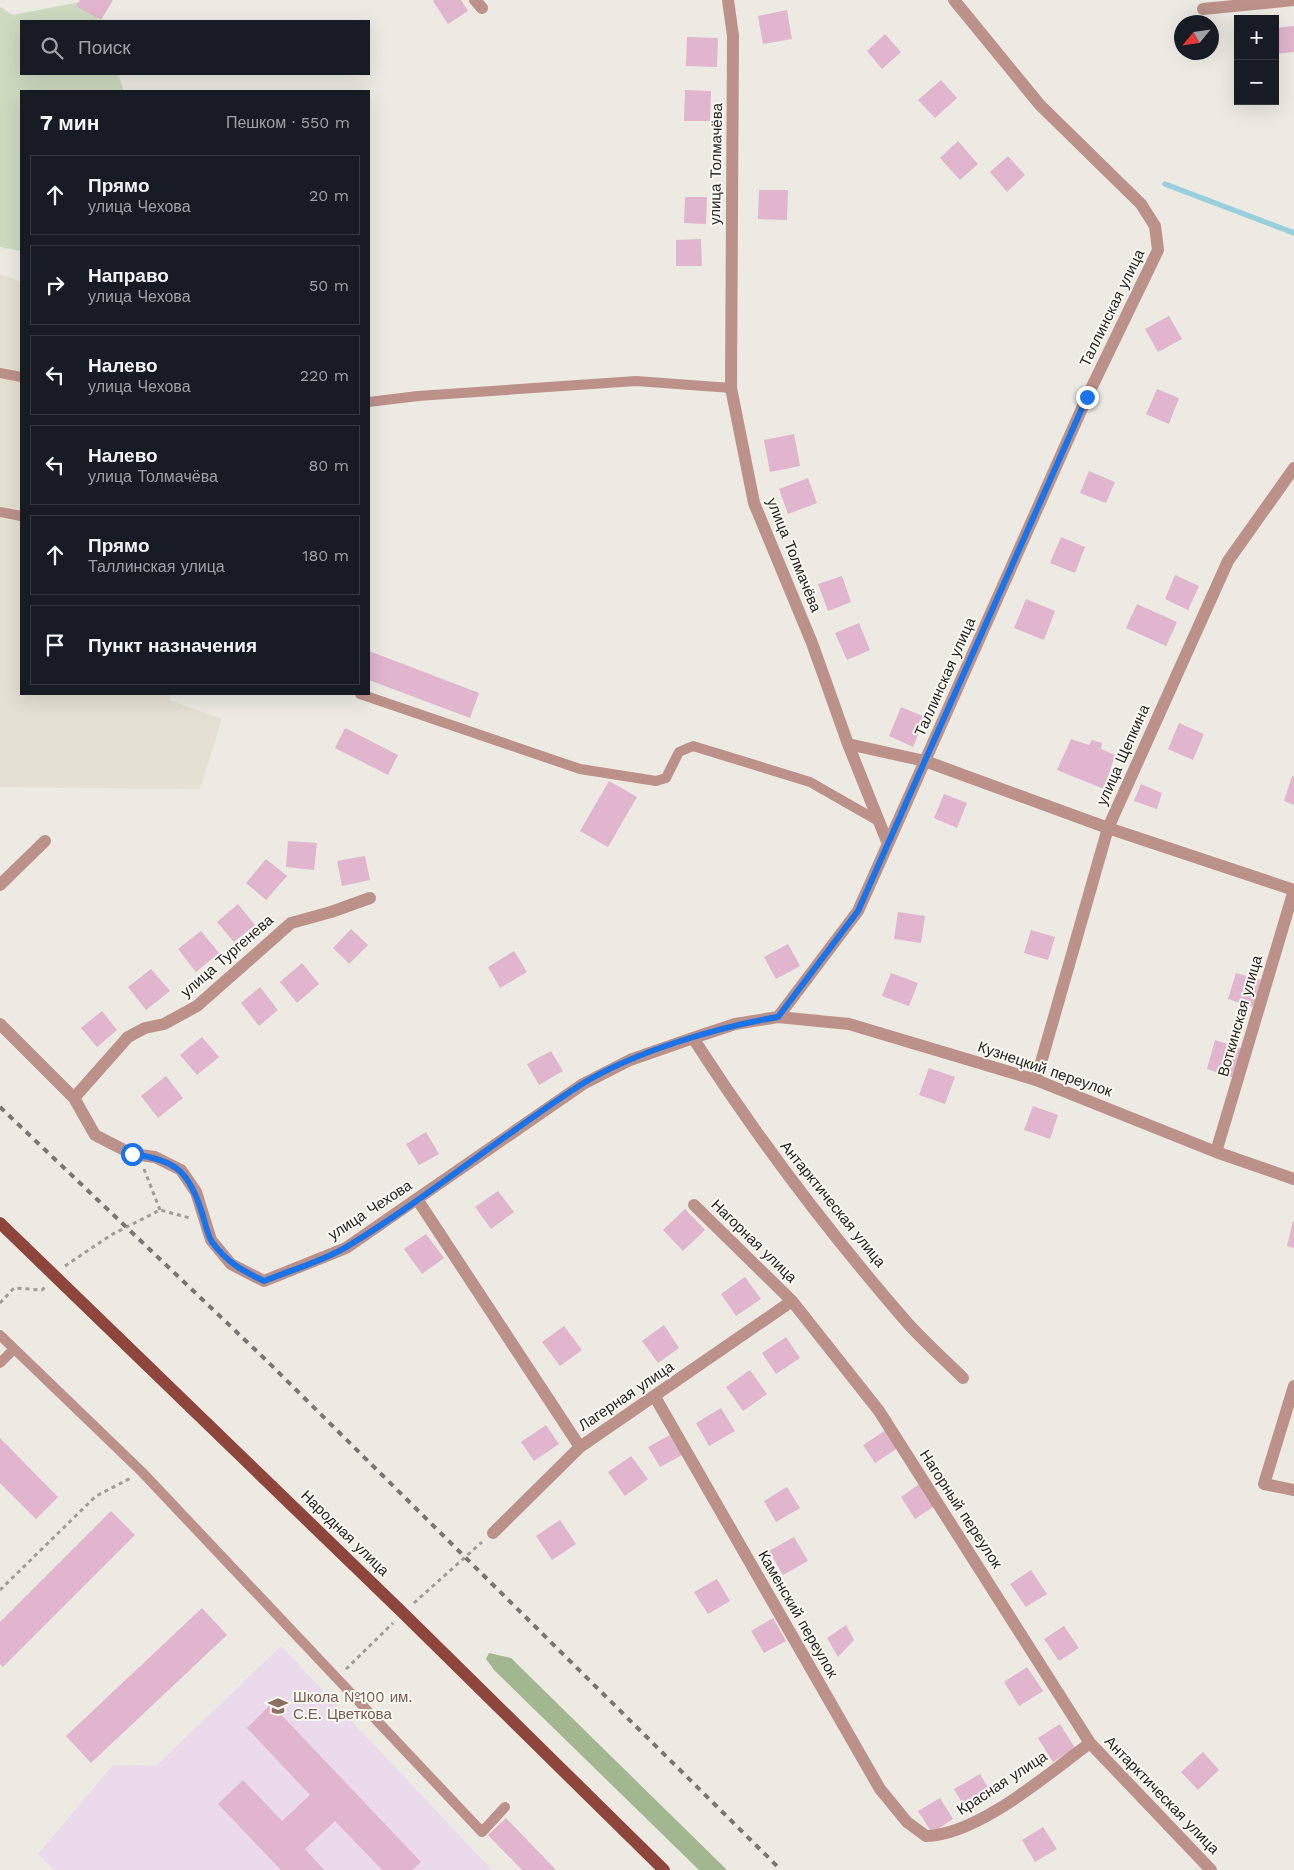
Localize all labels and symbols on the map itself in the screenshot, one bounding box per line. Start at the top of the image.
north arrow [1174,15,1219,60]
street label: улица Толмачёва [706,102,726,225]
street label: Таллинская улица [1076,246,1148,370]
route end [1076,386,1099,409]
street label: улица Толмачёва [763,495,825,615]
street label: Таллинская улица [911,614,980,739]
street label: улица Щепкина [1093,701,1154,808]
street label: улица Тургенева [177,911,277,1001]
street label: Воткинская улица [1214,953,1266,1079]
street label: Кузнецкий переулок [976,1038,1115,1101]
street label: Антарктическая улица [777,1137,890,1271]
route start [121,1143,144,1166]
street label: улица Чехова [325,1176,416,1244]
street label: Нагорная улица [707,1196,801,1287]
street label: Лагерная улица [575,1357,678,1435]
street label: Нагорный переулок [916,1446,1006,1572]
street label: Народная улица [297,1486,393,1580]
street label: Каменский переулок [754,1547,842,1681]
place label: Школа №100 им. С.Е. Цветкова [293,1688,412,1723]
school or university icon: Школа №100 им. С.Е. Цветкова [267,1695,289,1717]
street label: Антарктическая улица [1101,1732,1223,1858]
street label: Красная улица [953,1747,1051,1819]

